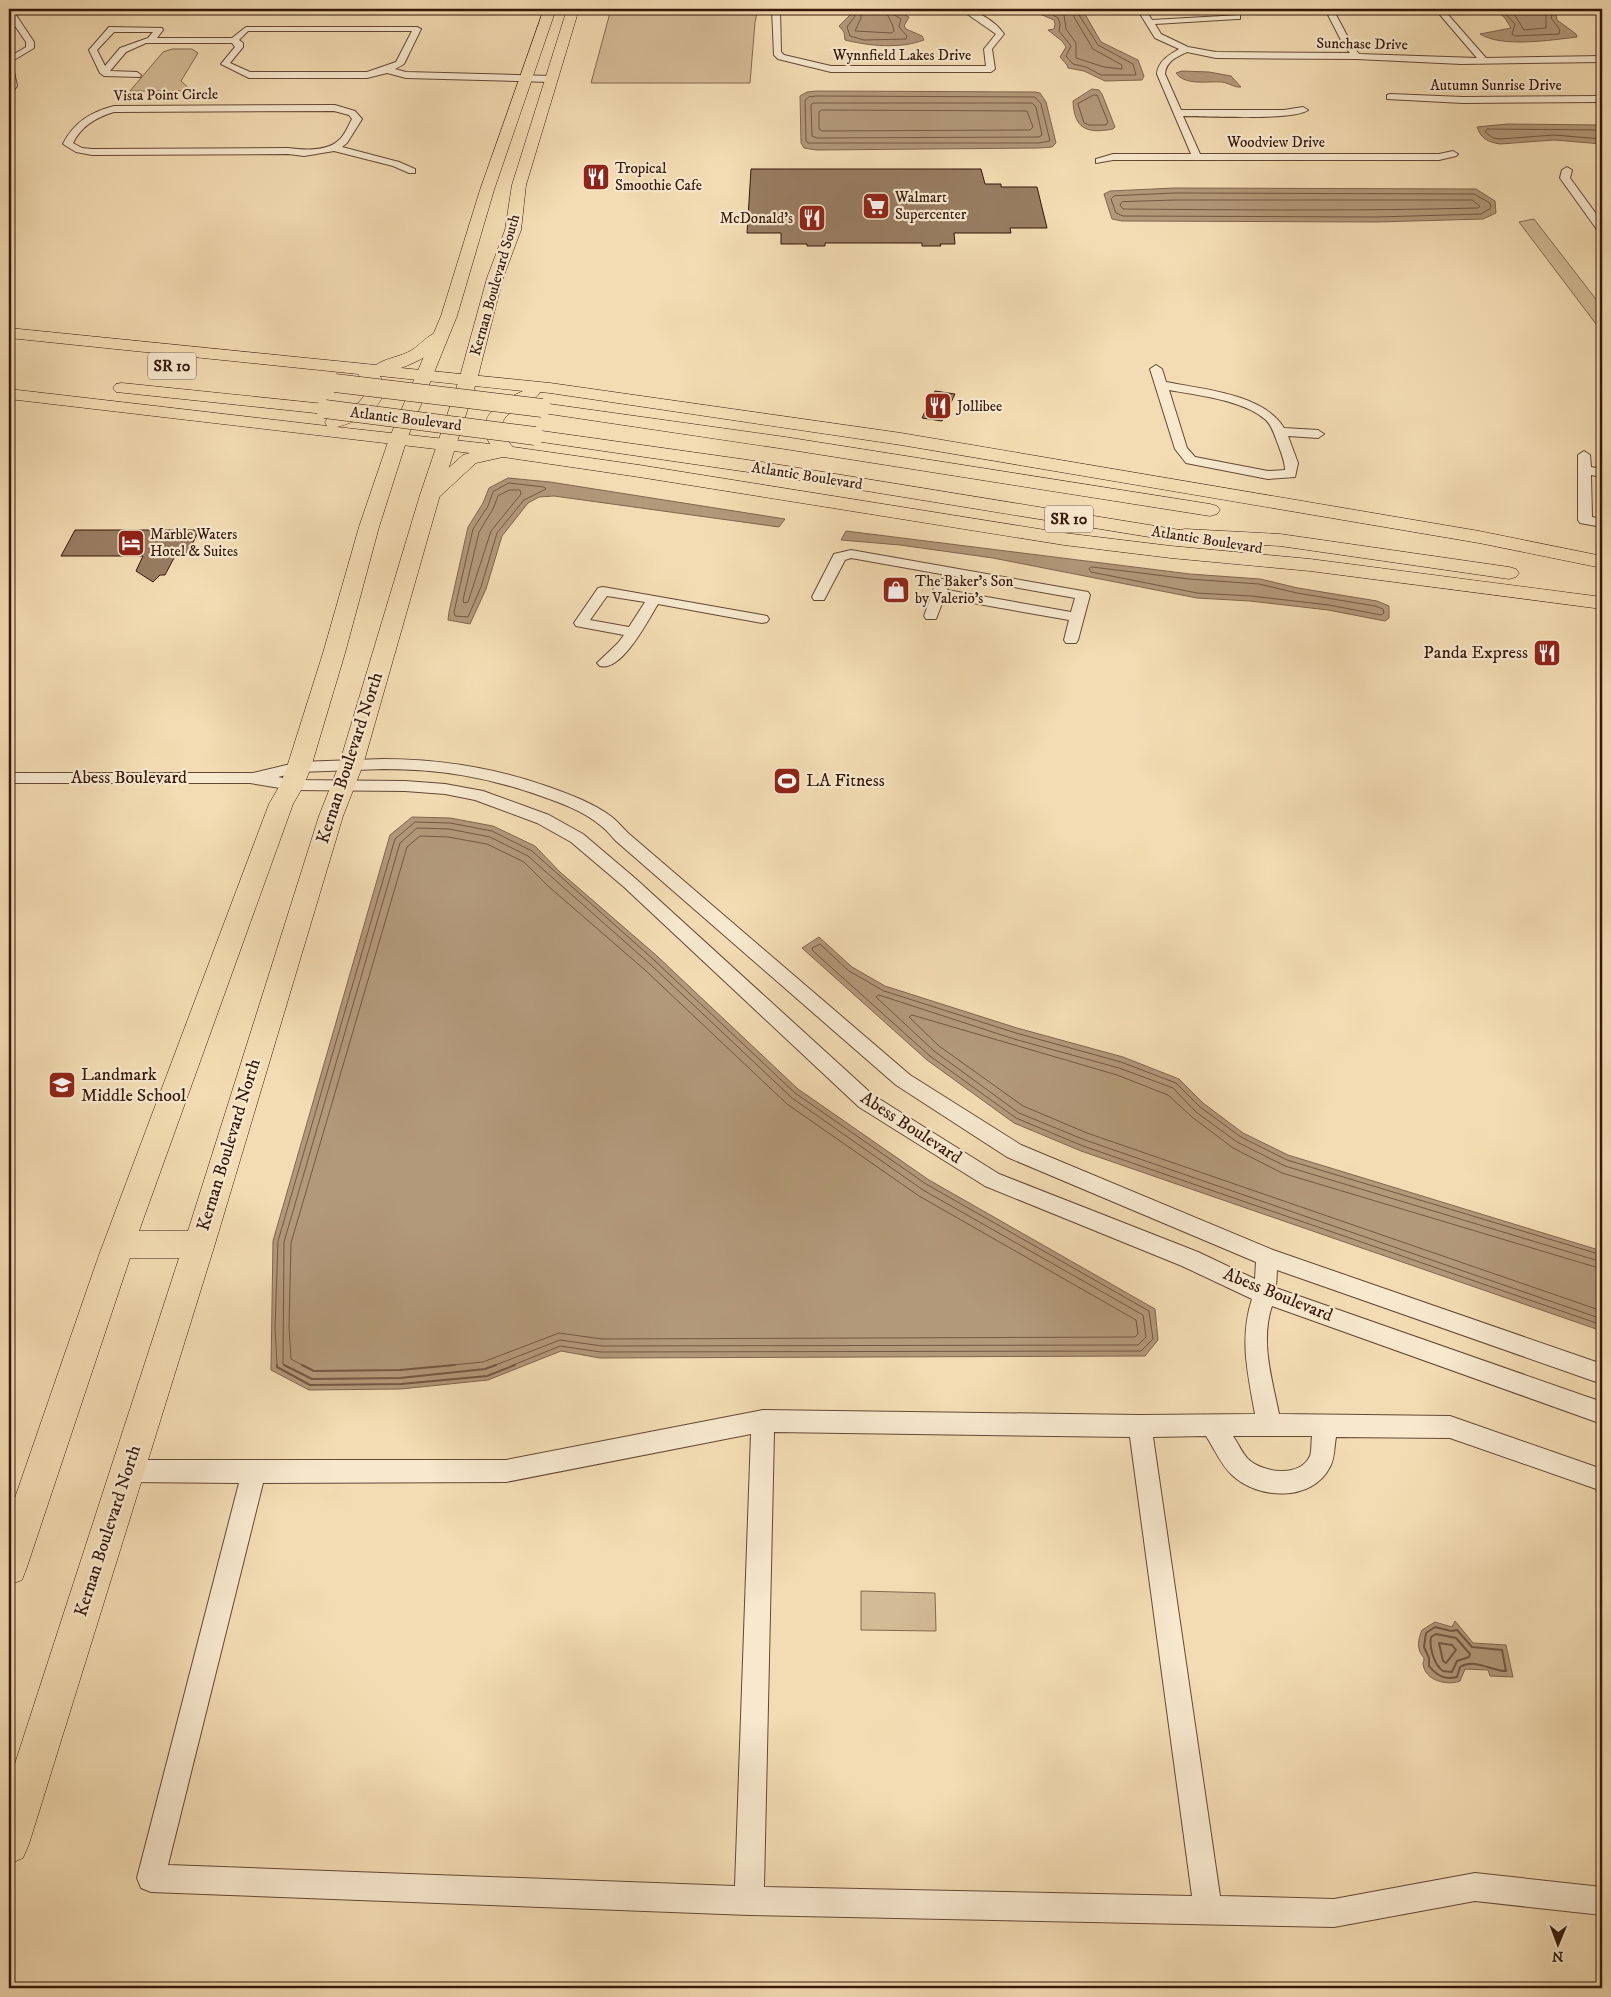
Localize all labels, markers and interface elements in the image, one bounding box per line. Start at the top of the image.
street label: Sunchase Drive [1316,34,1408,54]
street label: Wynnfield Lakes Drive [832,46,971,65]
street label: Autumn Sunrise Drive [1430,76,1562,95]
street label: Vista Point Circle [113,85,218,105]
street label: Woodview Drive [1226,133,1325,152]
place label: Tropical Smoothie Cafe [615,159,702,195]
restaurant icon: Tropical Smoothie Cafe [581,162,611,192]
place label: Walmart Supercenter [894,188,967,224]
supermarket icon: Walmart Supercenter [861,191,891,221]
restaurant icon: McDonald's [797,203,827,233]
place label: McDonald's [720,209,793,228]
street label: Kernan Boulevard South [466,212,524,358]
road number: SR 10 [148,352,196,380]
restaurant icon: Jollibee [923,391,953,421]
place label: Jollibee [955,397,1002,416]
street label: Atlantic Boulevard [349,403,463,435]
street label: Atlantic Boulevard [750,458,864,494]
road number: SR 10 [1045,506,1093,532]
street label: Atlantic Boulevard [1150,522,1264,558]
place label: Marble Waters Hotel & Suites [150,525,238,561]
hotel icon: Marble Waters Hotel & Suites [116,528,146,558]
place label: The Baker's Son by Valerio's [915,572,1014,608]
shop icon: The Baker's Son by Valerio's [881,575,911,605]
restaurant icon: Panda Express [1532,638,1562,668]
place label: Panda Express [1423,642,1528,664]
street label: Kernan Boulevard North [312,669,388,846]
sports icon: LA Fitness [772,766,802,796]
street label: Abess Boulevard [71,767,187,789]
place label: LA Fitness [806,770,885,792]
street label: Kernan Boulevard North [192,1056,266,1234]
place label: Landmark Middle School [81,1064,187,1107]
school or university icon: Landmark Middle School [47,1070,77,1100]
street label: Abess Boulevard [856,1087,966,1169]
street label: Abess Boulevard [1220,1263,1336,1327]
street label: Kernan Boulevard North [70,1442,146,1619]
north arrow [1534,1920,1584,1970]
text: N [1551,1947,1564,1965]

